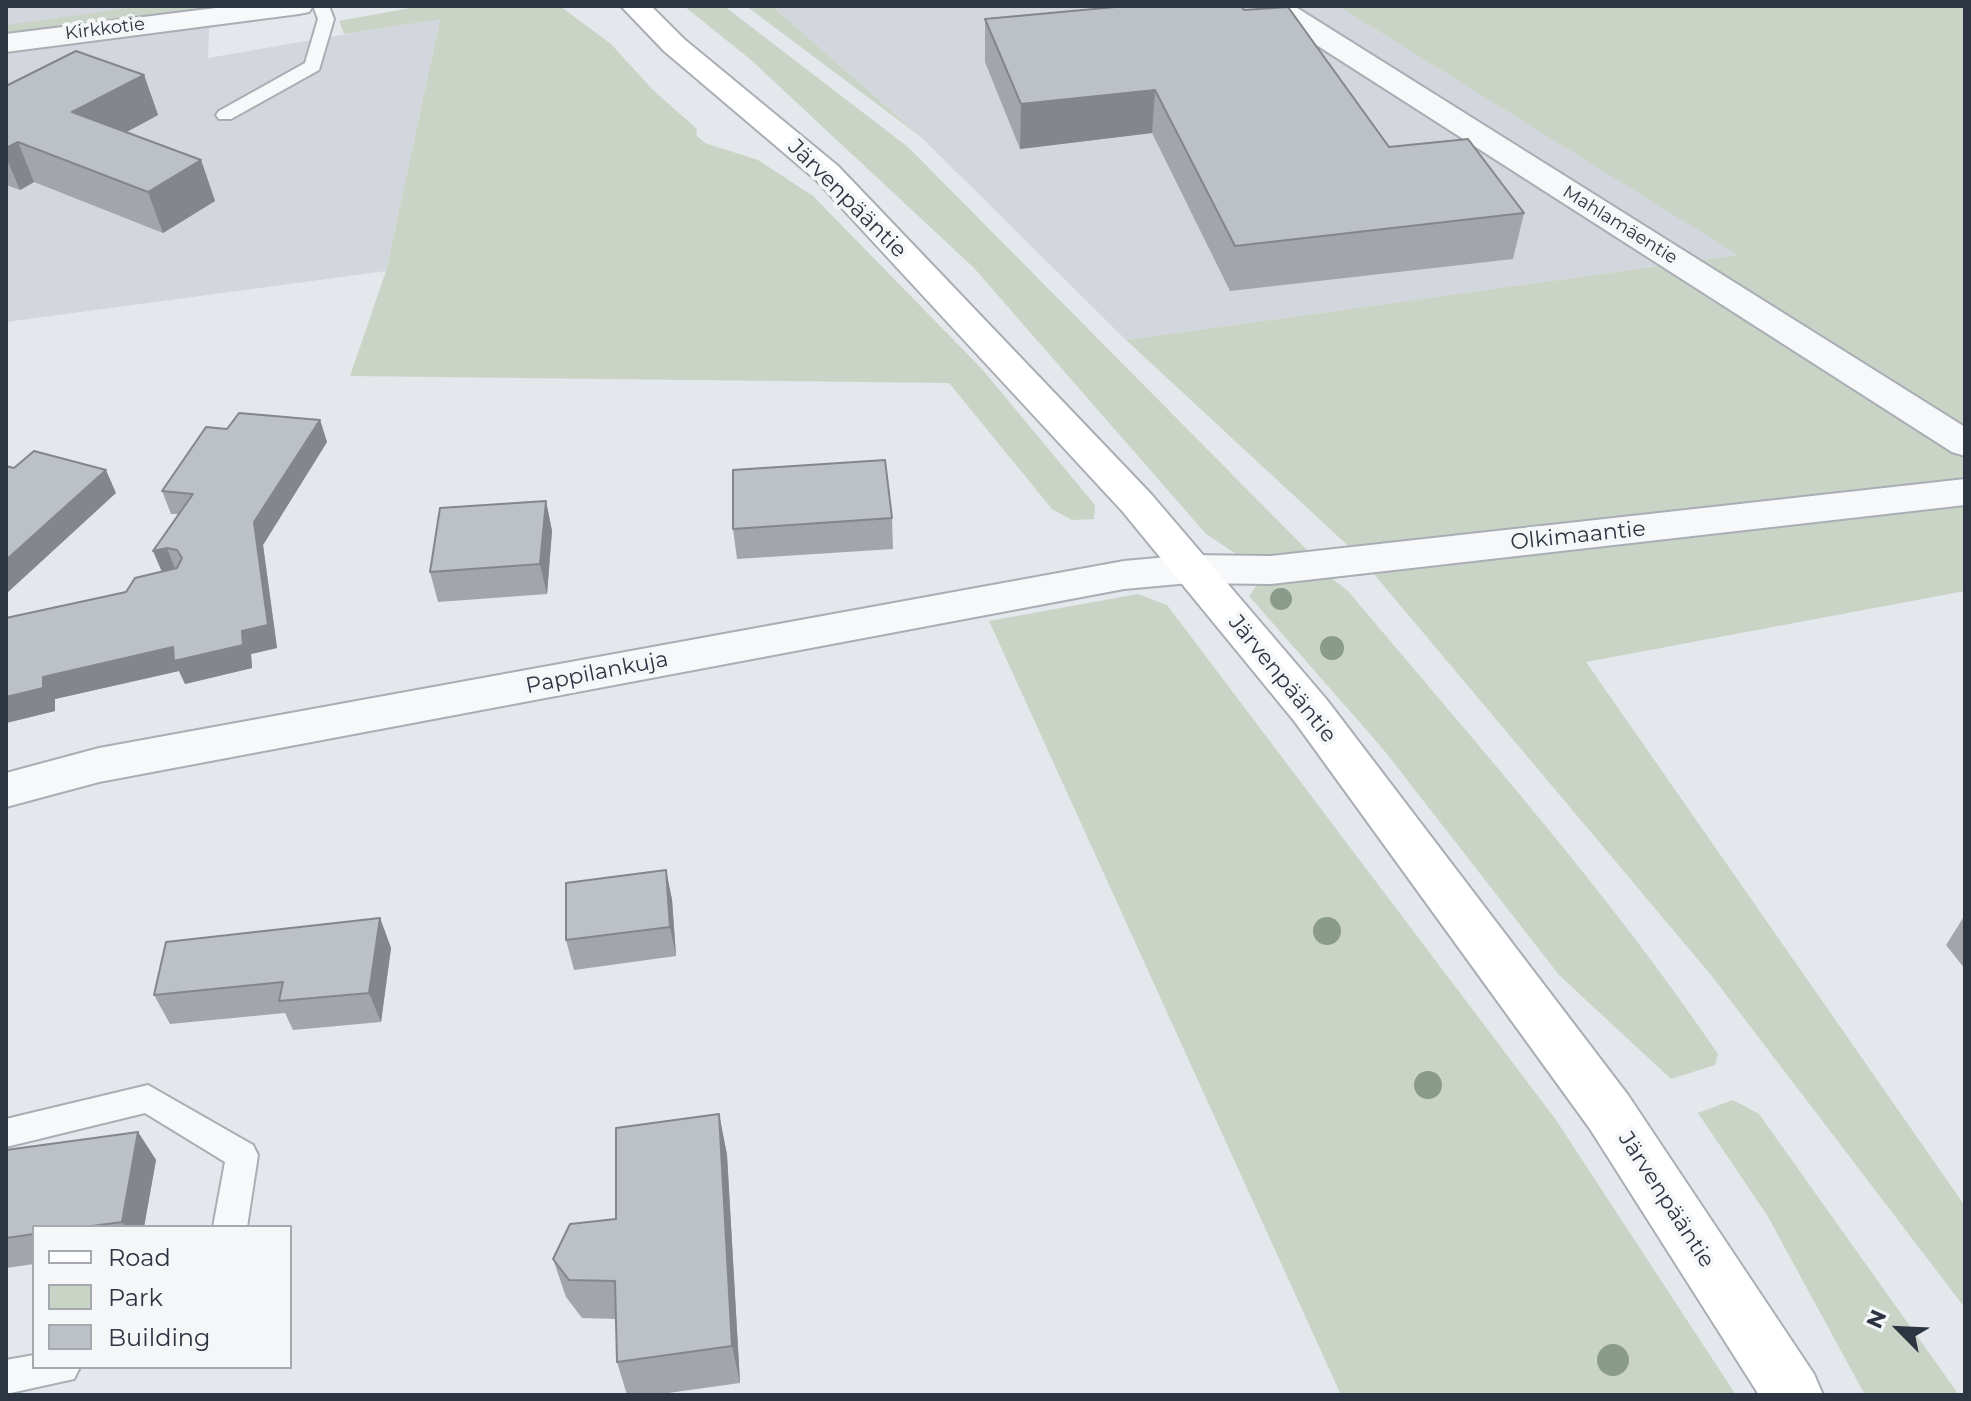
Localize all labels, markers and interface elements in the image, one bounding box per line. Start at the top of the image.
street label: Kirkkotie [64,13,146,45]
street label: Järvenpääntie [782,134,912,264]
street label: Mahlamäentie [1559,181,1681,269]
street label: Olkimaantie [1509,516,1647,556]
street label: Järvenpääntie [1222,610,1342,748]
street label: Pappilankuja [523,646,671,700]
street label: Järvenpääntie [1612,1127,1720,1273]
legend [32,1225,292,1369]
text: Road [108,1243,171,1272]
text: Park [108,1283,163,1312]
north arrow [1859,1289,1939,1369]
text: N [1861,1305,1893,1333]
text: Building [108,1323,211,1352]

